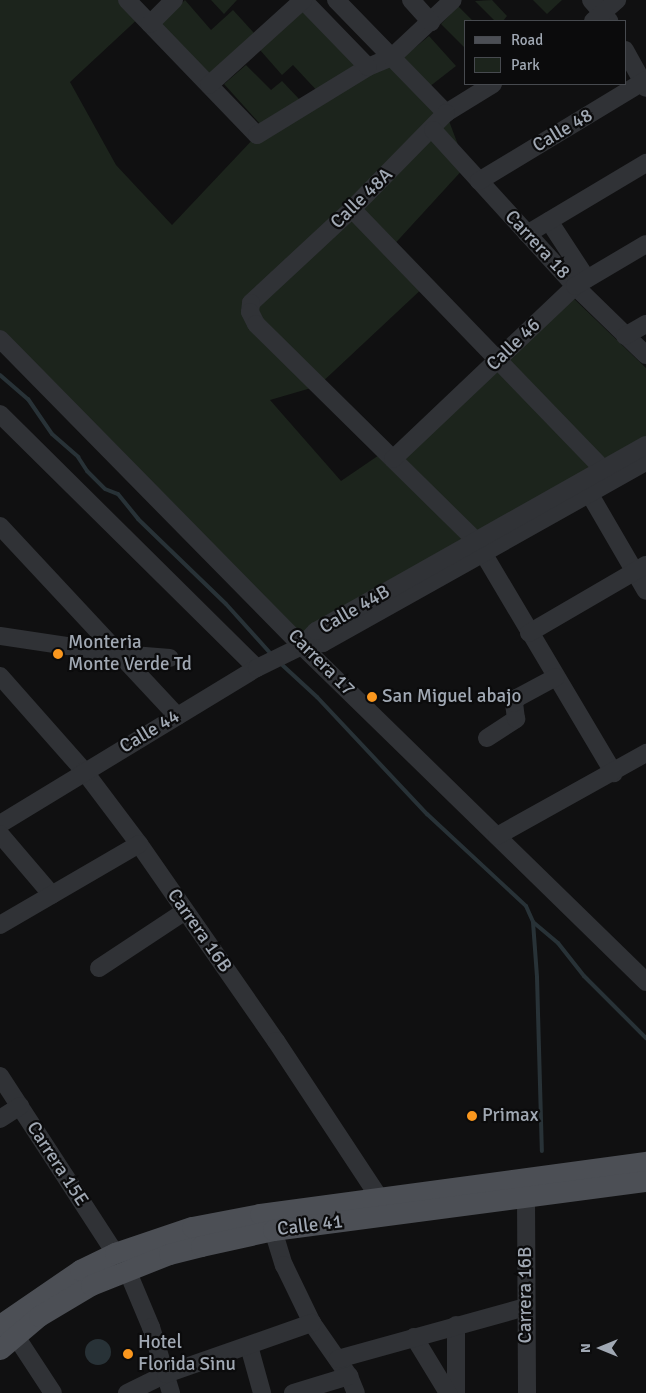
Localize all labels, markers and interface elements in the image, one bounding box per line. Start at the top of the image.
legend [463,20,626,85]
text: Road [511,31,543,49]
text: Park [511,56,540,74]
street label: Calle 48 [529,104,597,158]
street label: Calle 48A [326,164,398,234]
street label: Carrera 18 [500,206,574,284]
street label: Calle 46 [482,314,546,376]
street label: Calle 44B [316,581,394,639]
street label: Carrera 17 [283,625,359,701]
place label: Monteria Monte Verde Td [68,632,192,676]
marker: Monteria Monte Verde Td [52,648,64,660]
place label: San Miguel abajo [382,686,521,708]
marker: San Miguel abajo [366,691,378,703]
street label: Calle 44 [116,705,184,759]
street label: Carrera 16B [162,885,236,977]
place label: Primax [482,1105,538,1127]
marker: Primax [466,1110,478,1122]
street label: Carrera 15E [21,1118,93,1210]
street label: Calle 41 [276,1211,344,1241]
street label: Carrera 16B [515,1247,537,1343]
north arrow [576,1323,626,1373]
place label: Hotel Florida Sinu [138,1332,236,1376]
text: N [577,1343,594,1353]
marker: Hotel Florida Sinu [122,1348,134,1360]

